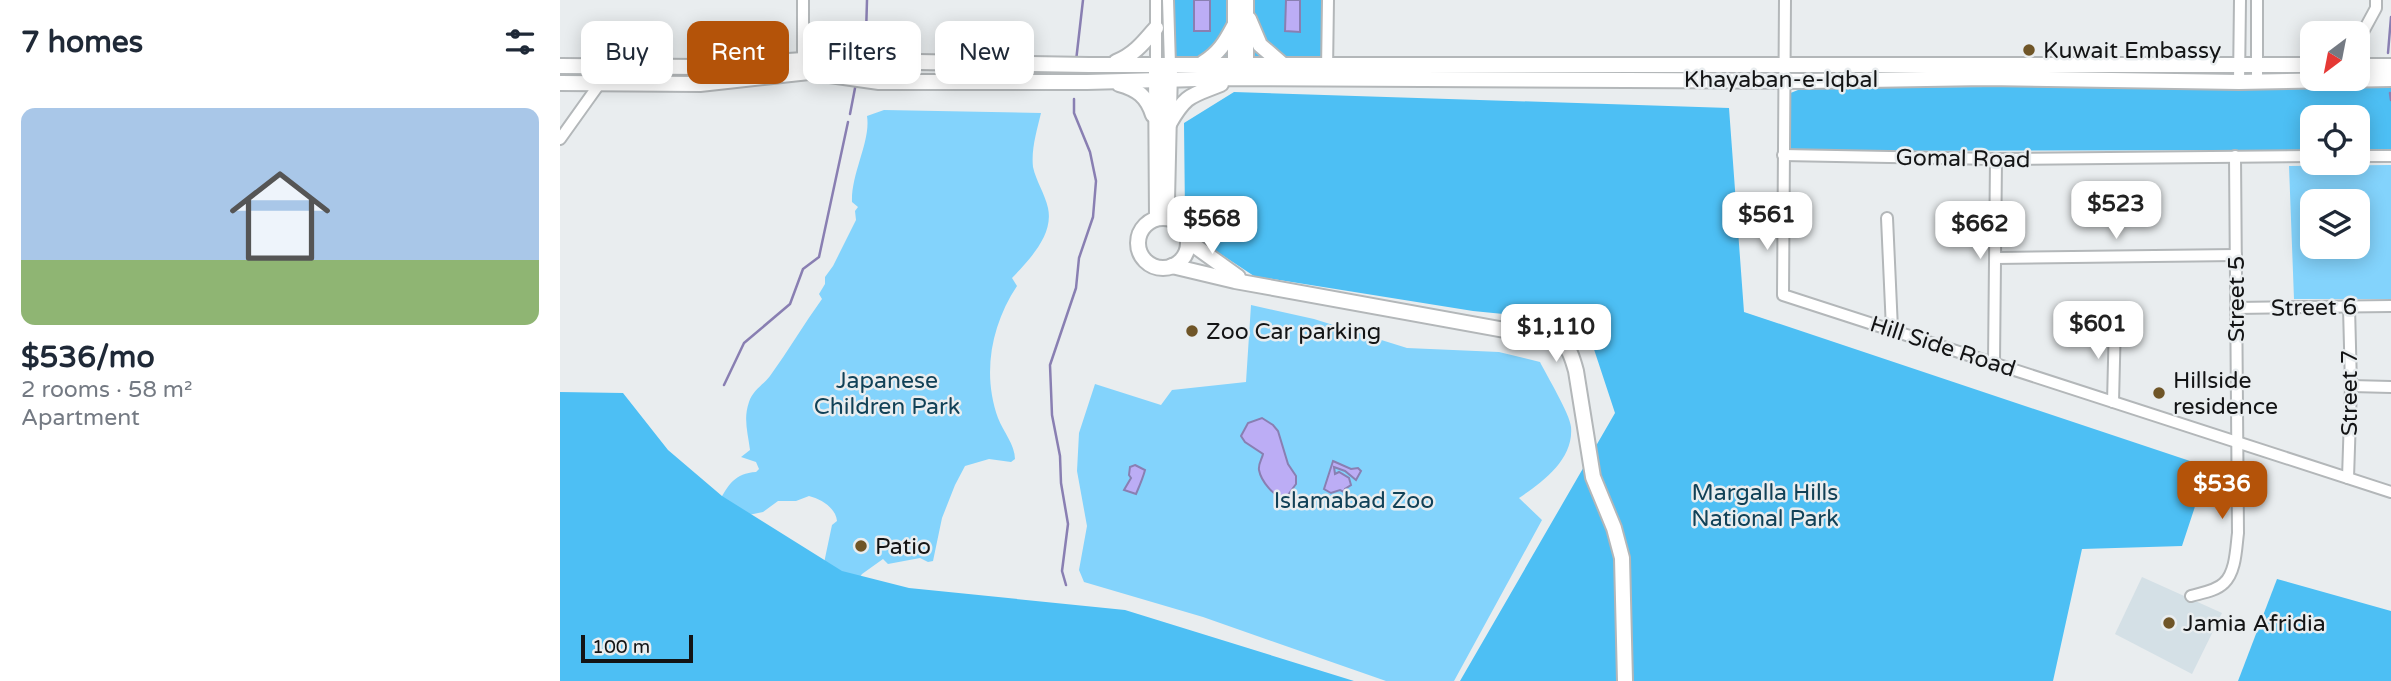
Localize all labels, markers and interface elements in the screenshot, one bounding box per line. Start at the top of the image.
chip: Buy [581,21,673,84]
chip: Rent [687,21,789,84]
chip: Filters [803,21,921,84]
chip: New [935,21,1034,84]
north arrow [2300,21,2370,91]
map controls [2300,21,2370,259]
icon: filters [501,23,539,61]
text: 7 homes [21,24,143,61]
place label: Kuwait Embassy [2043,37,2221,65]
marker: Kuwait Embassy [2021,42,2037,58]
street label: Khayaban-e-Iqbal [1684,66,1878,94]
button: locate [2300,105,2370,175]
street label: Gomal Road [1895,144,2031,174]
icon: home [217,153,343,279]
pin: $523 [2075,182,2157,241]
button: layers [2300,189,2370,259]
text: $523 [2087,190,2145,218]
pin: $561 [1726,192,1808,252]
pin: $568 [1171,196,1253,256]
text: $561 [1738,201,1796,229]
pin: $662 [1939,202,2021,261]
text: $568 [1183,205,1241,233]
text: $662 [1951,210,2009,238]
street label: Street 5 [2223,256,2251,342]
street label: Street 6 [2271,293,2357,323]
pin: $601 [2057,302,2139,361]
pin: $1,110 [1499,304,1613,364]
street label: Hill Side Road [1866,310,2019,384]
text: $601 [2069,310,2127,338]
text: $1,110 [1517,313,1595,341]
place label: Zoo Car parking [1206,318,1381,346]
marker: Zoo Car parking [1184,323,1200,339]
text: $536/mo [21,339,155,376]
street label: Street 7 [2336,350,2364,436]
park label: Japanese Children Park [814,367,960,421]
place label: Hillside residence [2173,367,2278,421]
text: 2 rooms · 58 m² [21,376,192,404]
marker: Hillside residence [2151,385,2167,401]
text: Apartment [21,404,140,432]
pin: $536 [2181,462,2263,521]
text: $536 [2193,470,2251,498]
park label: Margalla Hills National Park [1691,479,1839,533]
park label: Islamabad Zoo [1274,487,1434,515]
place label: Patio [875,533,931,561]
marker: Patio [853,538,869,554]
place label: Jamia Afridia [2183,610,2326,638]
marker: Jamia Afridia [2161,615,2177,631]
scale bar [581,632,693,664]
text: 100 m [592,636,650,658]

